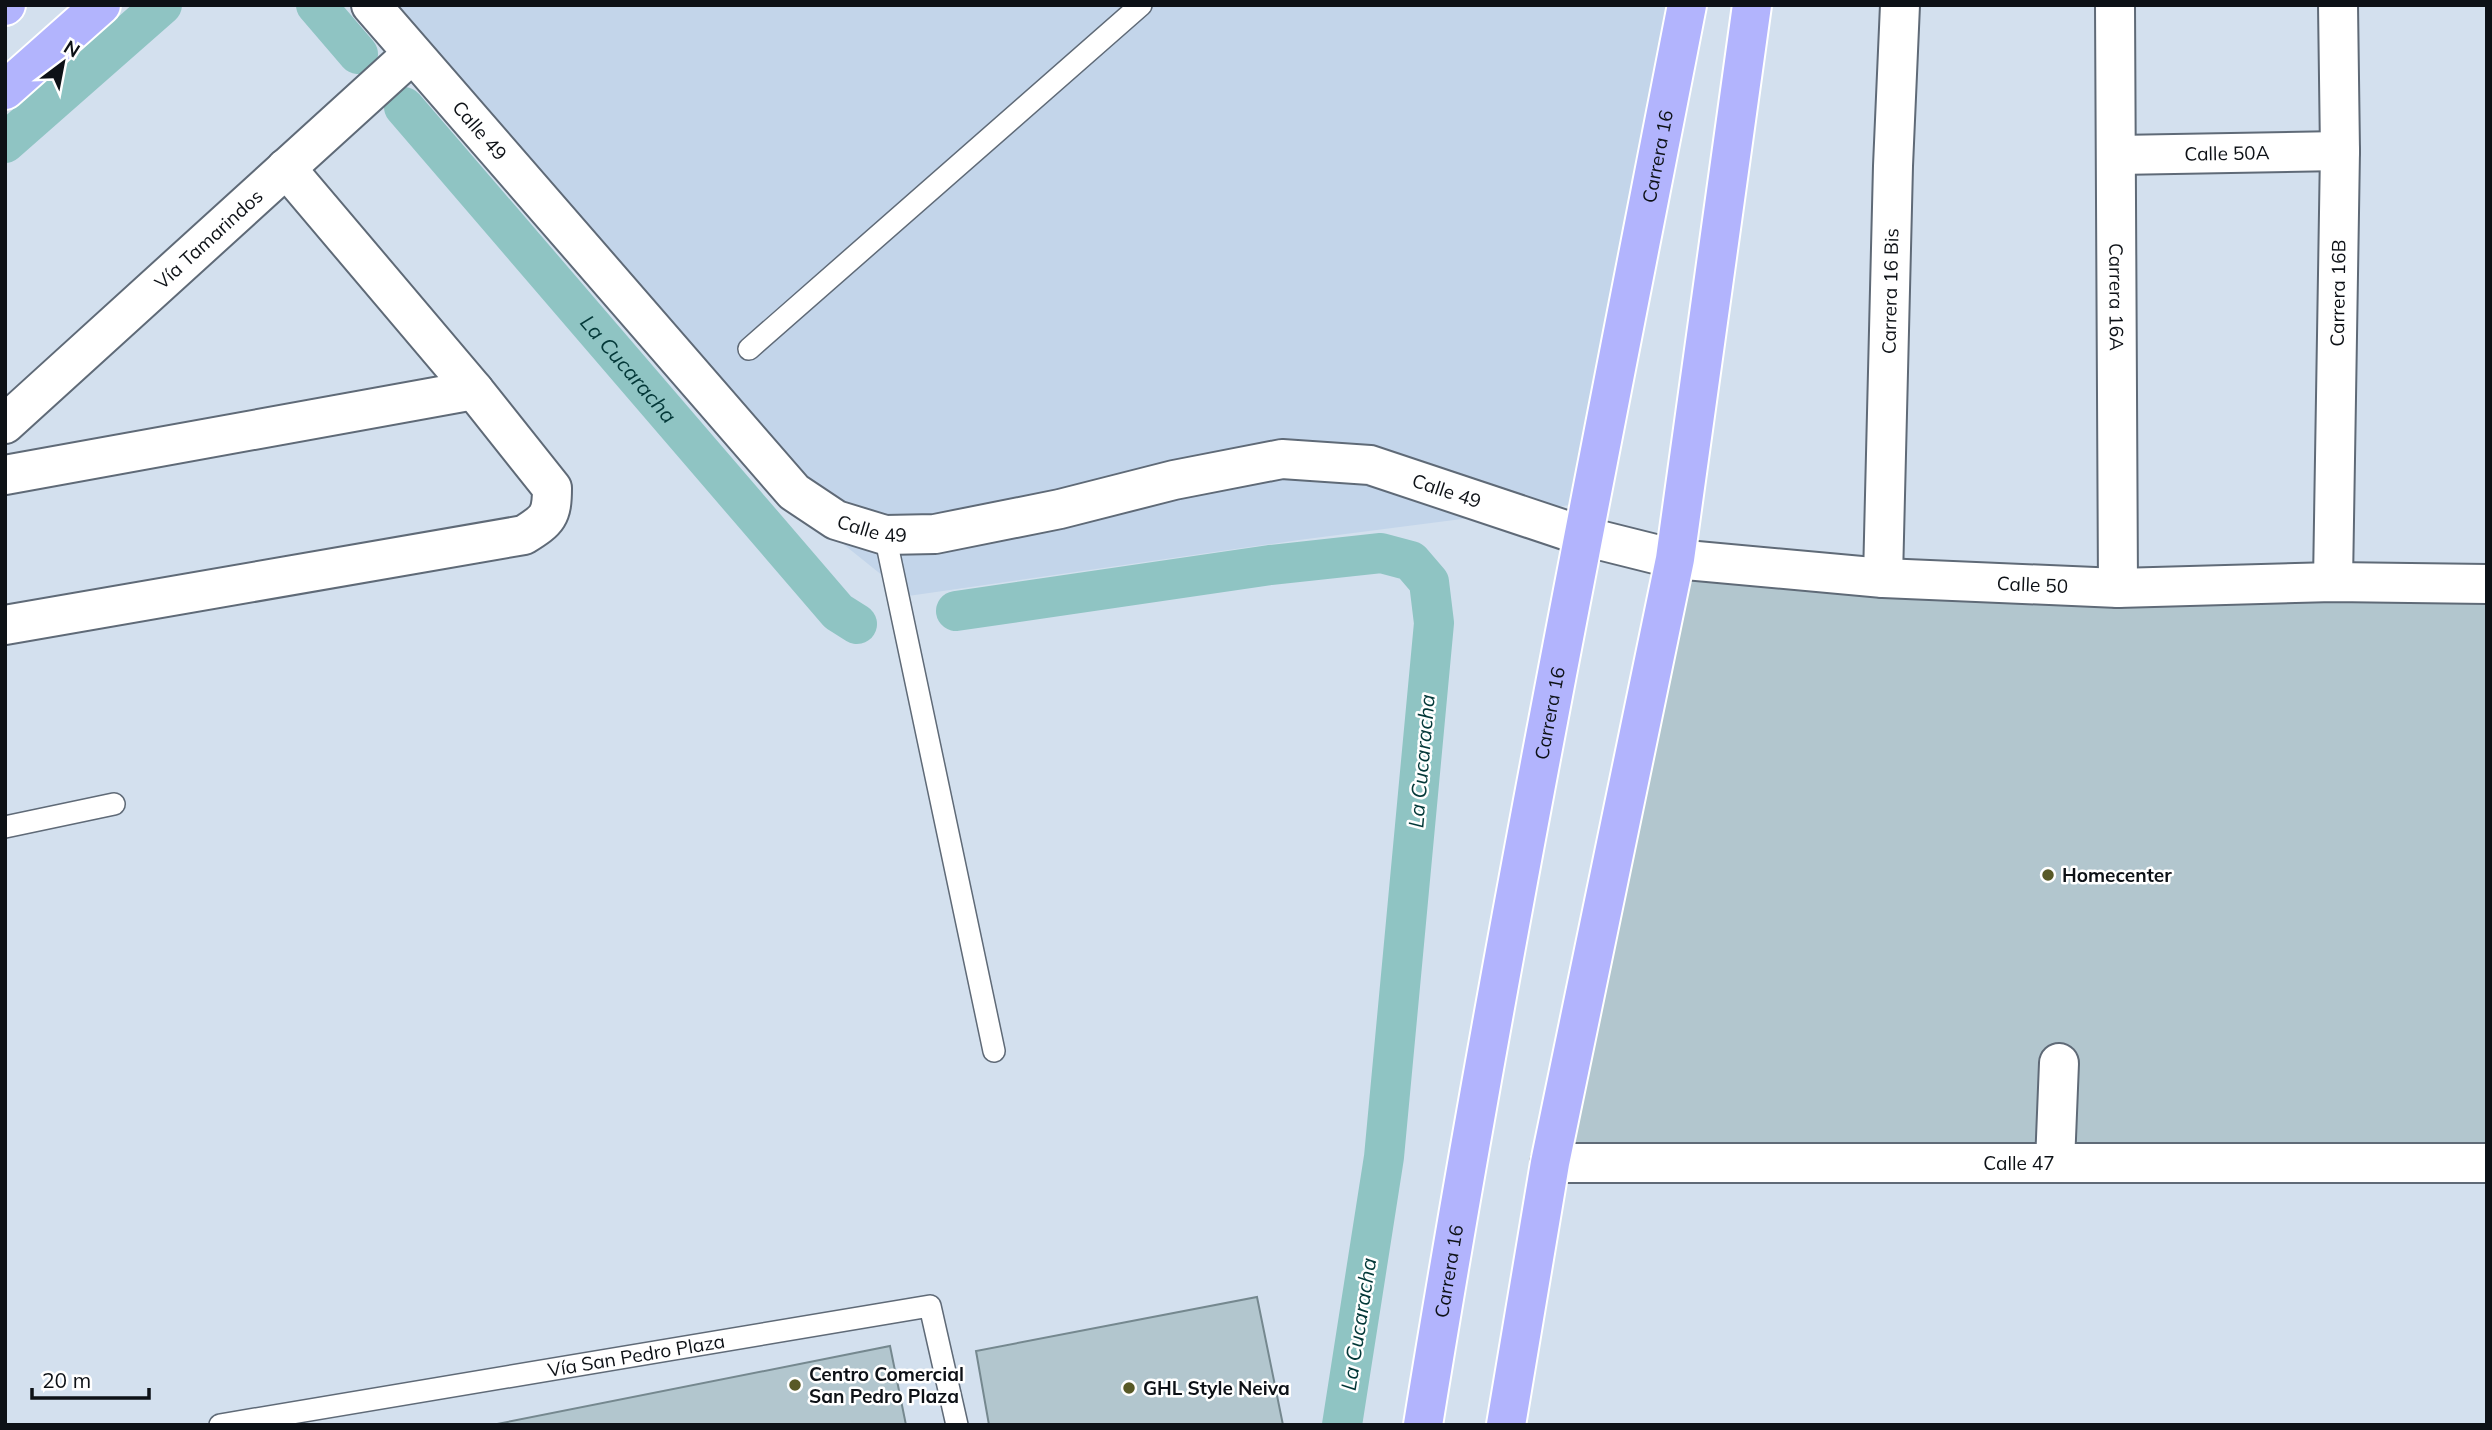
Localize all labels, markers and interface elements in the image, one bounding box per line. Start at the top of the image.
north arrow [28,28,98,98]
text: N [60,35,84,63]
street label: Calle 49 [447,96,512,165]
street label: Carrera 16 [1637,108,1678,205]
street label: Calle 50A [2184,140,2270,166]
street label: Vía Tamarindos [149,184,268,294]
street label: Carrera 16 Bis [1876,228,1903,354]
street label: Carrera 16B [2325,239,2351,347]
street label: Carrera 16A [2104,243,2129,351]
water label: La Cucaracha [575,309,682,428]
street label: Calle 49 [1409,468,1484,513]
street label: Calle 49 [834,509,907,547]
street label: Calle 50 [1996,571,2069,598]
street label: Carrera 16 [1529,665,1570,762]
water label: La Cucaracha [1402,693,1440,829]
place label: Homecenter [2062,863,2172,887]
marker: Homecenter [2040,867,2056,883]
street label: Calle 47 [1983,1151,2055,1175]
street label: Carrera 16 [1429,1223,1468,1320]
water label: La Cucaracha [1335,1256,1381,1392]
street label: Vía San Pedro Plaza [546,1329,727,1382]
scale bar [32,1356,149,1400]
place label: Centro Comercial San Pedro Plaza [809,1362,964,1408]
text: 20 m [42,1367,91,1393]
place label: GHL Style Neiva [1143,1376,1290,1400]
marker: Centro Comercial San Pedro Plaza [787,1377,803,1393]
marker: GHL Style Neiva [1121,1380,1137,1396]

